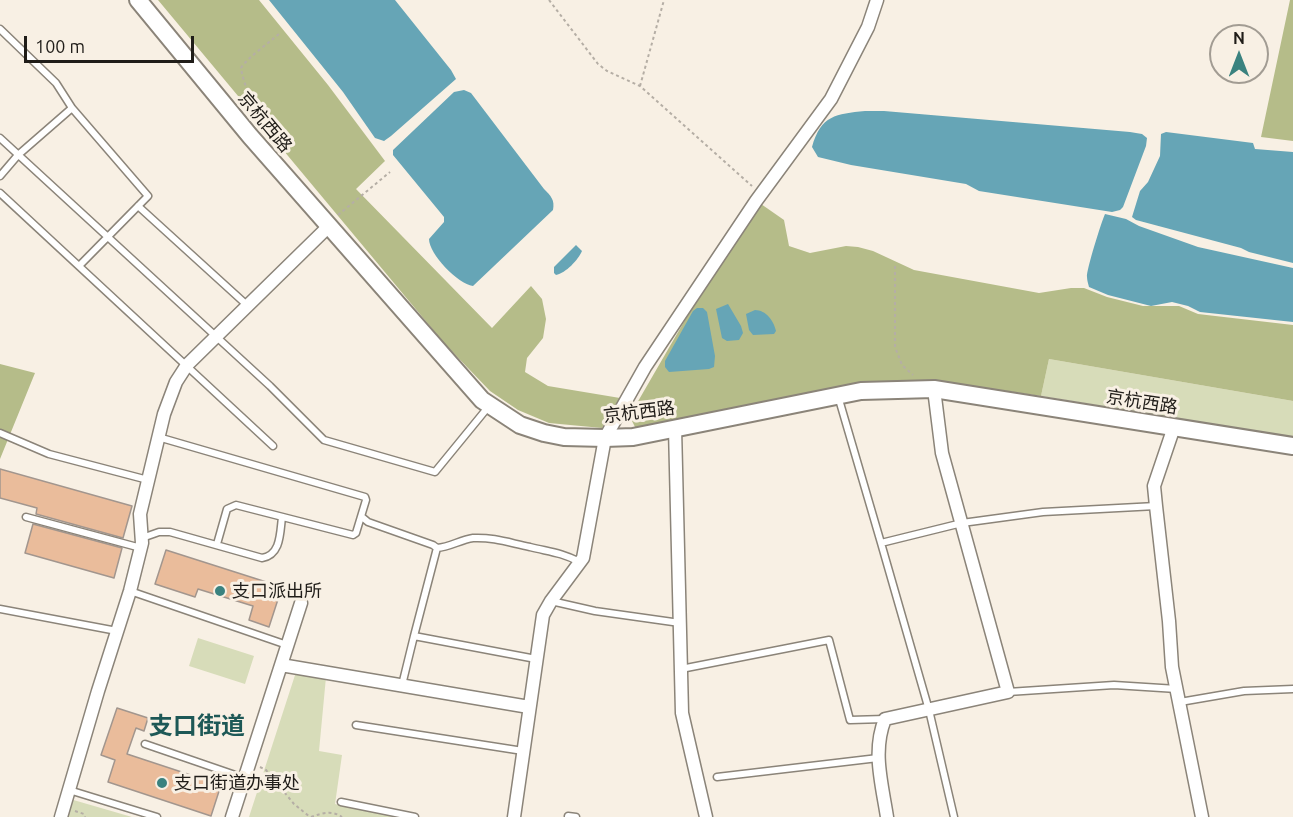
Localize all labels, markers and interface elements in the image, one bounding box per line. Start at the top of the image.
scale bar [27,24,196,62]
north arrow [1209,24,1269,84]
text: N [1233,29,1245,47]
text: 100 m [35,36,85,56]
street label: 京杭西路 [234,87,296,157]
street label: 京杭西路 [1105,386,1179,418]
street label: 京杭西路 [602,397,676,427]
place label: 支口派出所 [232,580,322,602]
marker: 支口派出所 [213,584,227,598]
district label: 支口街道 [149,712,245,740]
place label: 支口街道办事处 [174,772,300,794]
marker: 支口街道办事处 [155,776,169,790]

